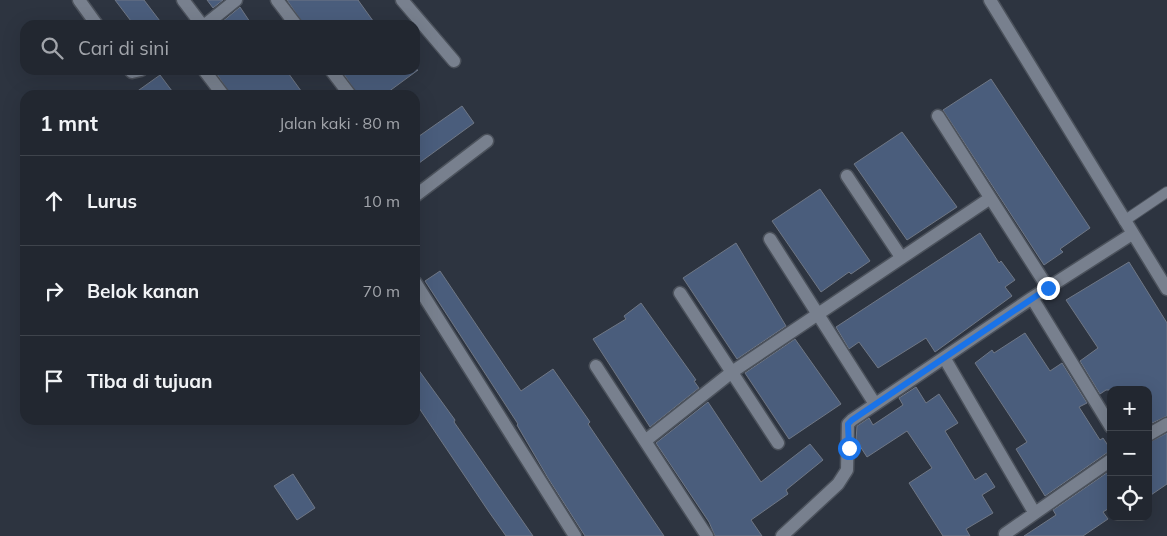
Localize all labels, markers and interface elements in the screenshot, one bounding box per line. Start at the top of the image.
search box [20,20,420,75]
icon: search [38,34,66,62]
text: Cari di sini [78,36,169,60]
text: 1 mnt [40,110,98,136]
text: Jalan kaki · 80 m [279,113,400,133]
icon: ahead [40,187,68,215]
text: Lurus [87,189,137,213]
text: 10 m [363,191,400,211]
icon: right [40,277,68,305]
route end [1037,277,1060,300]
text: Belok kanan [87,279,199,303]
text: 70 m [363,281,400,301]
icon: arrive [40,367,68,395]
text: Tiba di tujuan [87,369,212,393]
map controls [1107,386,1152,521]
button: + [1107,386,1152,431]
button: − [1107,431,1152,476]
route start [838,437,861,460]
button: locate [1107,476,1152,521]

